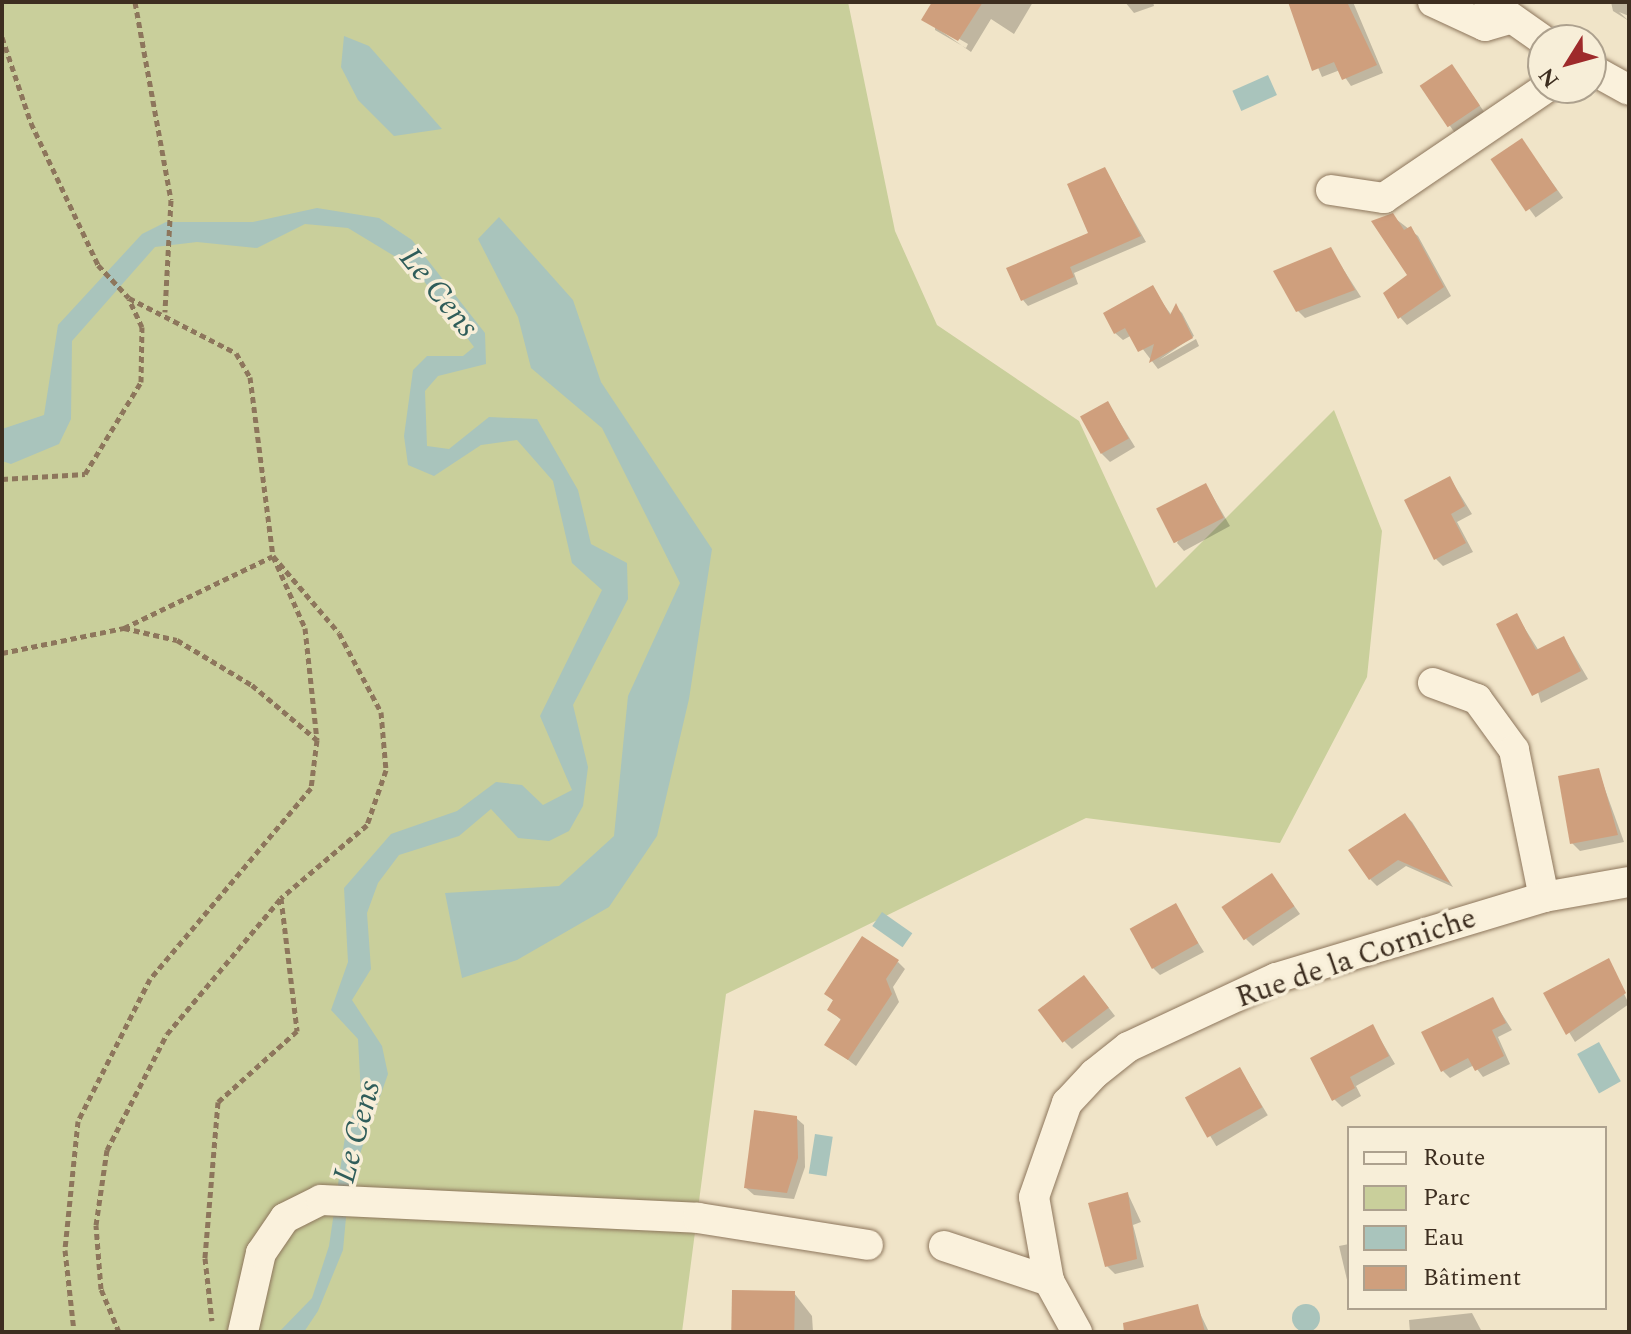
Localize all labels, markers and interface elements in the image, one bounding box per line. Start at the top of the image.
north arrow [1527,24,1607,104]
text: N [1530,60,1568,95]
water label: Le Cens [390,240,486,346]
street label: Rue de la Corniche [1231,900,1481,1016]
water label: Le Cens [326,1077,390,1187]
legend [1347,1126,1607,1310]
text: Route [1423,1140,1485,1176]
text: Parc [1423,1180,1471,1216]
text: Eau [1423,1220,1464,1256]
text: Bâtiment [1423,1260,1521,1296]

